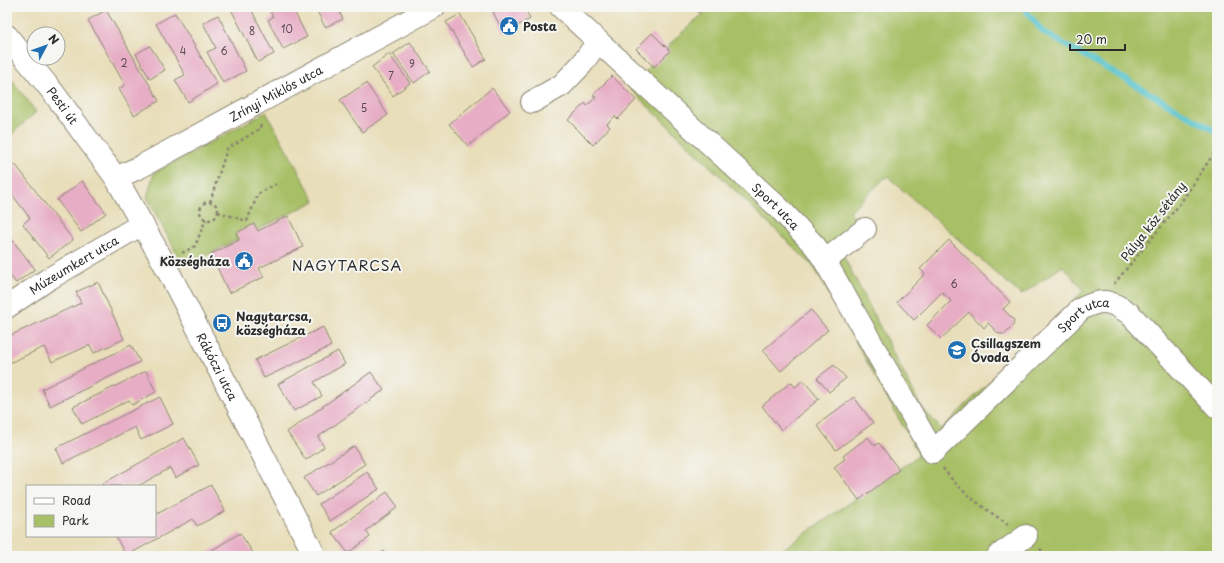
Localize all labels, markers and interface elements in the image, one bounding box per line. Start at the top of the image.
public building icon: Posta [498,15,520,37]
place label: Posta [523,17,557,35]
house number: 10 [281,21,293,36]
house number: 8 [249,23,255,38]
north arrow [26,26,66,66]
scale bar [1070,26,1125,52]
text: N [45,30,63,48]
text: 20 m [1076,30,1107,48]
house number: 4 [180,43,187,58]
house number: 6 [220,43,228,58]
house number: 2 [120,55,128,70]
house number: 9 [409,56,415,71]
street label: Zrínyi Miklós utca [226,60,326,126]
house number: 7 [388,68,394,83]
street label: Pesti út [43,83,83,128]
house number: 5 [361,100,367,115]
street label: Pálya köz sétány [1116,177,1190,265]
street label: Sport utca [748,178,804,234]
street label: Múzeumkert utca [25,231,122,299]
public building icon: Községháza [233,250,255,272]
place label: Községháza [159,252,231,270]
district label: NAGYTARCSA [292,255,402,276]
house number: 6 [950,276,958,291]
street label: Sport utca [1053,293,1111,337]
place label: Nagytarcsa, községháza [236,307,312,339]
bus stop icon: Nagytarcsa, községháza [211,312,233,334]
street label: Rákóczi utca [192,329,243,404]
place label: Csillagszem Óvoda [971,334,1041,366]
school or university icon: Csillagszem Óvoda [946,339,968,361]
legend [26,485,156,537]
text: Road [62,491,91,509]
text: Park [62,511,89,529]

